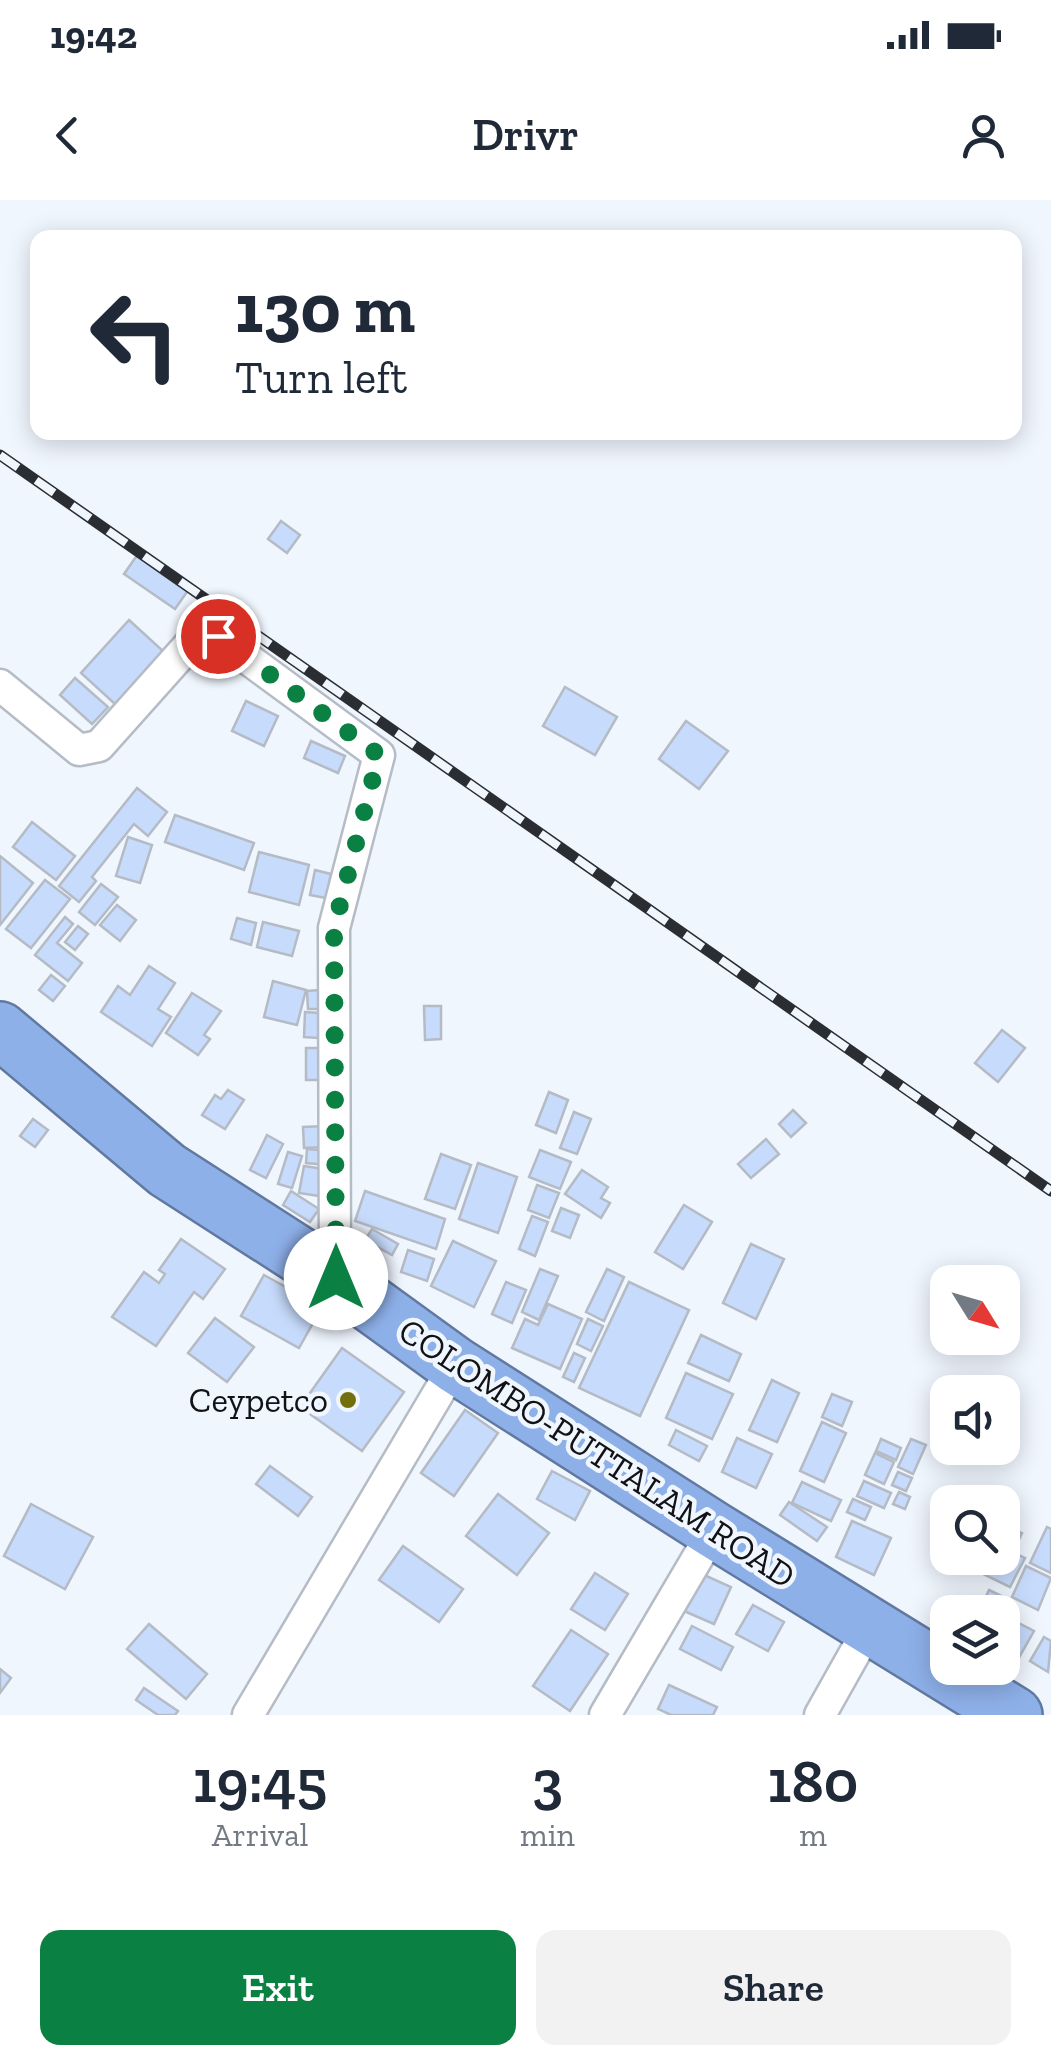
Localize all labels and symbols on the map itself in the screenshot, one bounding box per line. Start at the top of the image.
pin [176,594,261,679]
position arrow [284,1226,388,1330]
north arrow [930,1265,1020,1355]
street label: COLOMBO-PUTTALAM ROAD [391,1309,803,1597]
place label: Ceypetco [189,1379,328,1421]
marker: Ceypetco [337,1389,359,1411]

